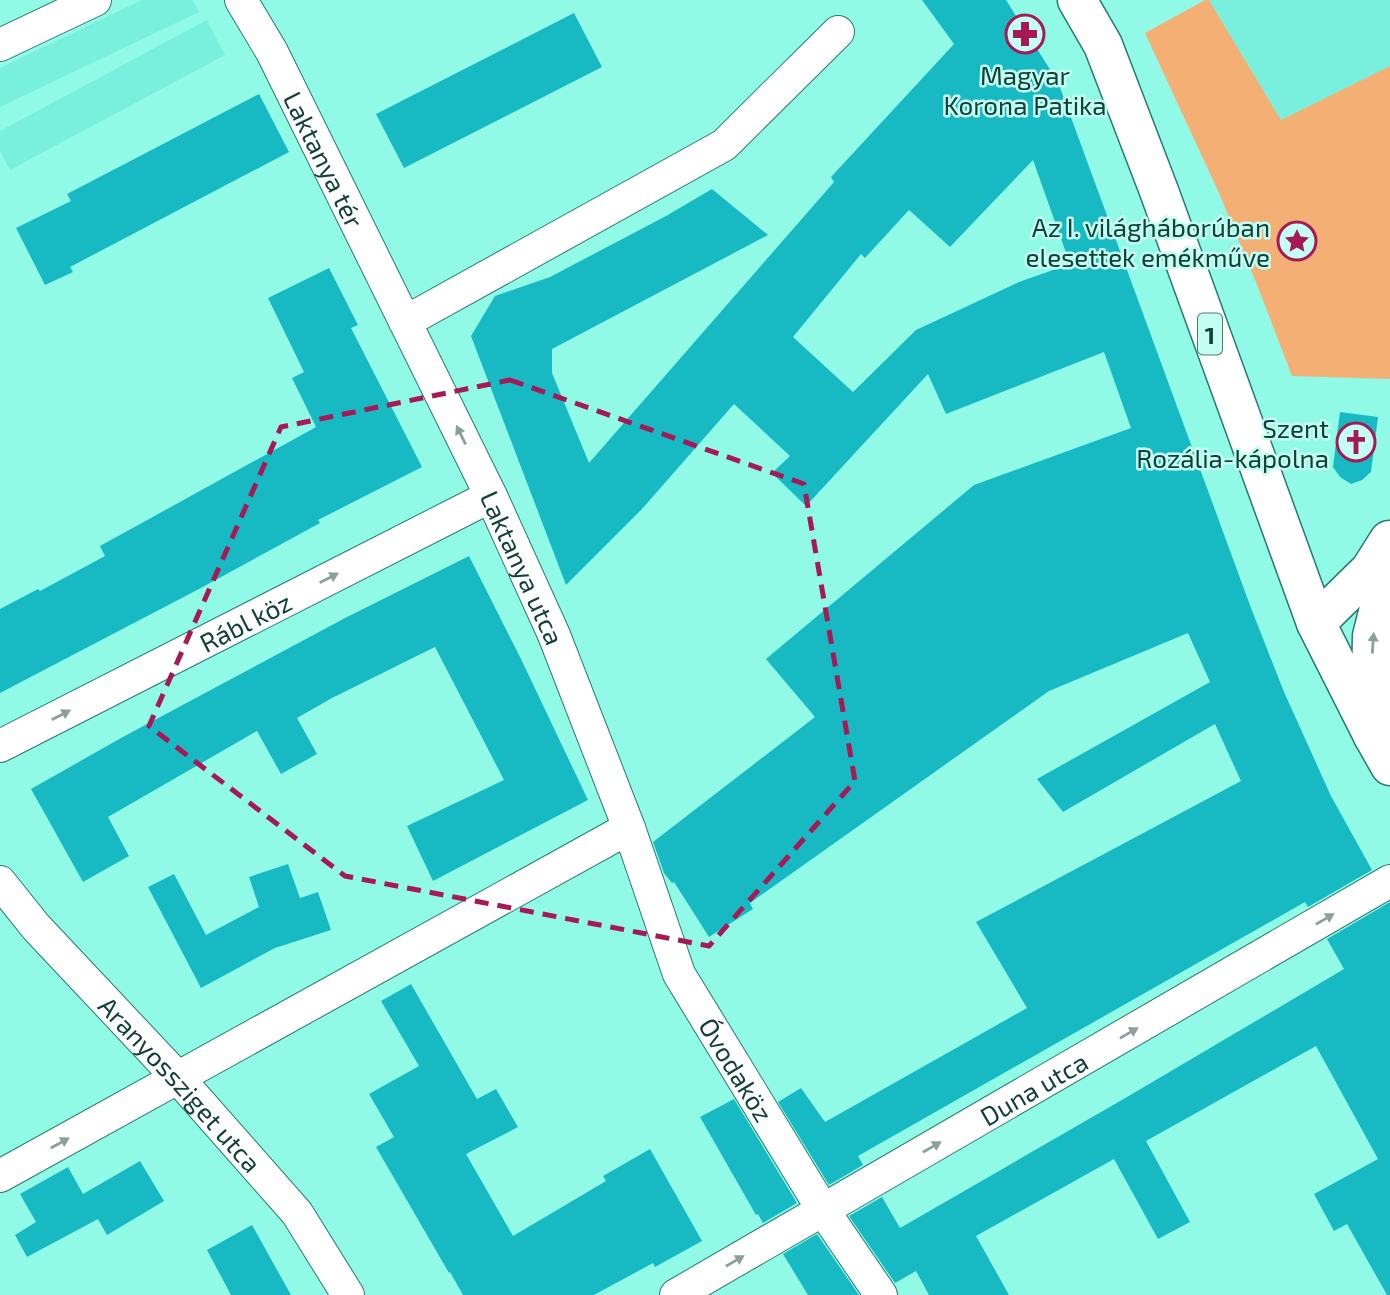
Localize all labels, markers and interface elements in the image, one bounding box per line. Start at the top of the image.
pharmacy icon: Magyar Korona Patika [1004,13,1046,55]
place label: Magyar Korona Patika [943,59,1107,120]
street label: Laktanya tér [278,86,371,232]
place label: Az I. világháborúban elesettek emékműve [1026,211,1270,272]
place icon: Az I. világháborúban elesettek emékműve [1276,220,1318,262]
road number: 1 [1198,314,1222,354]
place label: Szent Rozália-kápolna [1136,412,1329,473]
church icon: Szent Rozália-kápolna [1335,421,1377,463]
one-way arrow [455,425,466,445]
street label: Laktanya utca [475,486,572,649]
one-way arrow [319,573,339,584]
street label: Rábl köz [194,585,296,657]
one-way arrow [1368,632,1379,654]
one-way arrow [51,709,71,720]
one-way arrow [1316,913,1335,925]
street label: Aranyossziget utca [93,989,269,1178]
street label: Óvodaköz [694,1012,780,1127]
one-way arrow [1119,1027,1138,1039]
street label: Duna utca [974,1045,1093,1131]
one-way arrow [50,1137,70,1149]
one-way arrow [922,1141,941,1153]
one-way arrow [725,1255,745,1267]

